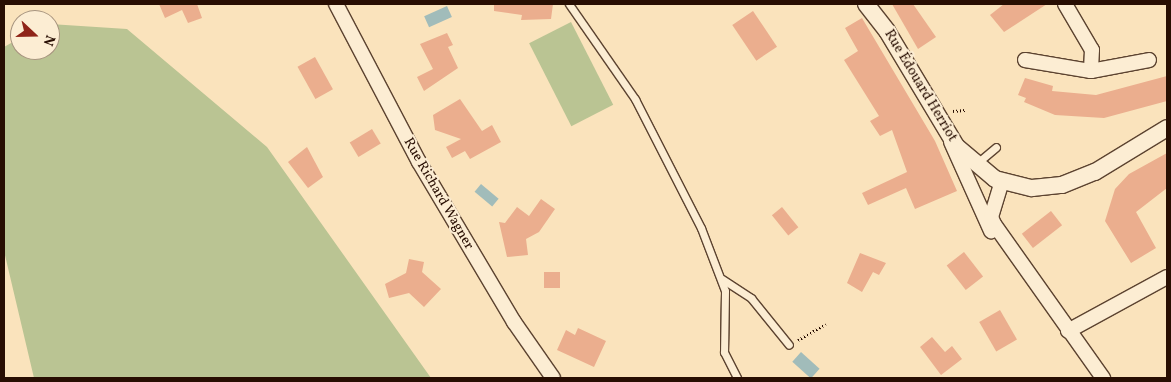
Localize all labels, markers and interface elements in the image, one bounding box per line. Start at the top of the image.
north arrow [10,10,60,60]
street label: Rue Édouard Herriot [880,27,960,145]
text: N [38,32,59,48]
street label: Rue Richard Wagner [399,135,477,253]

